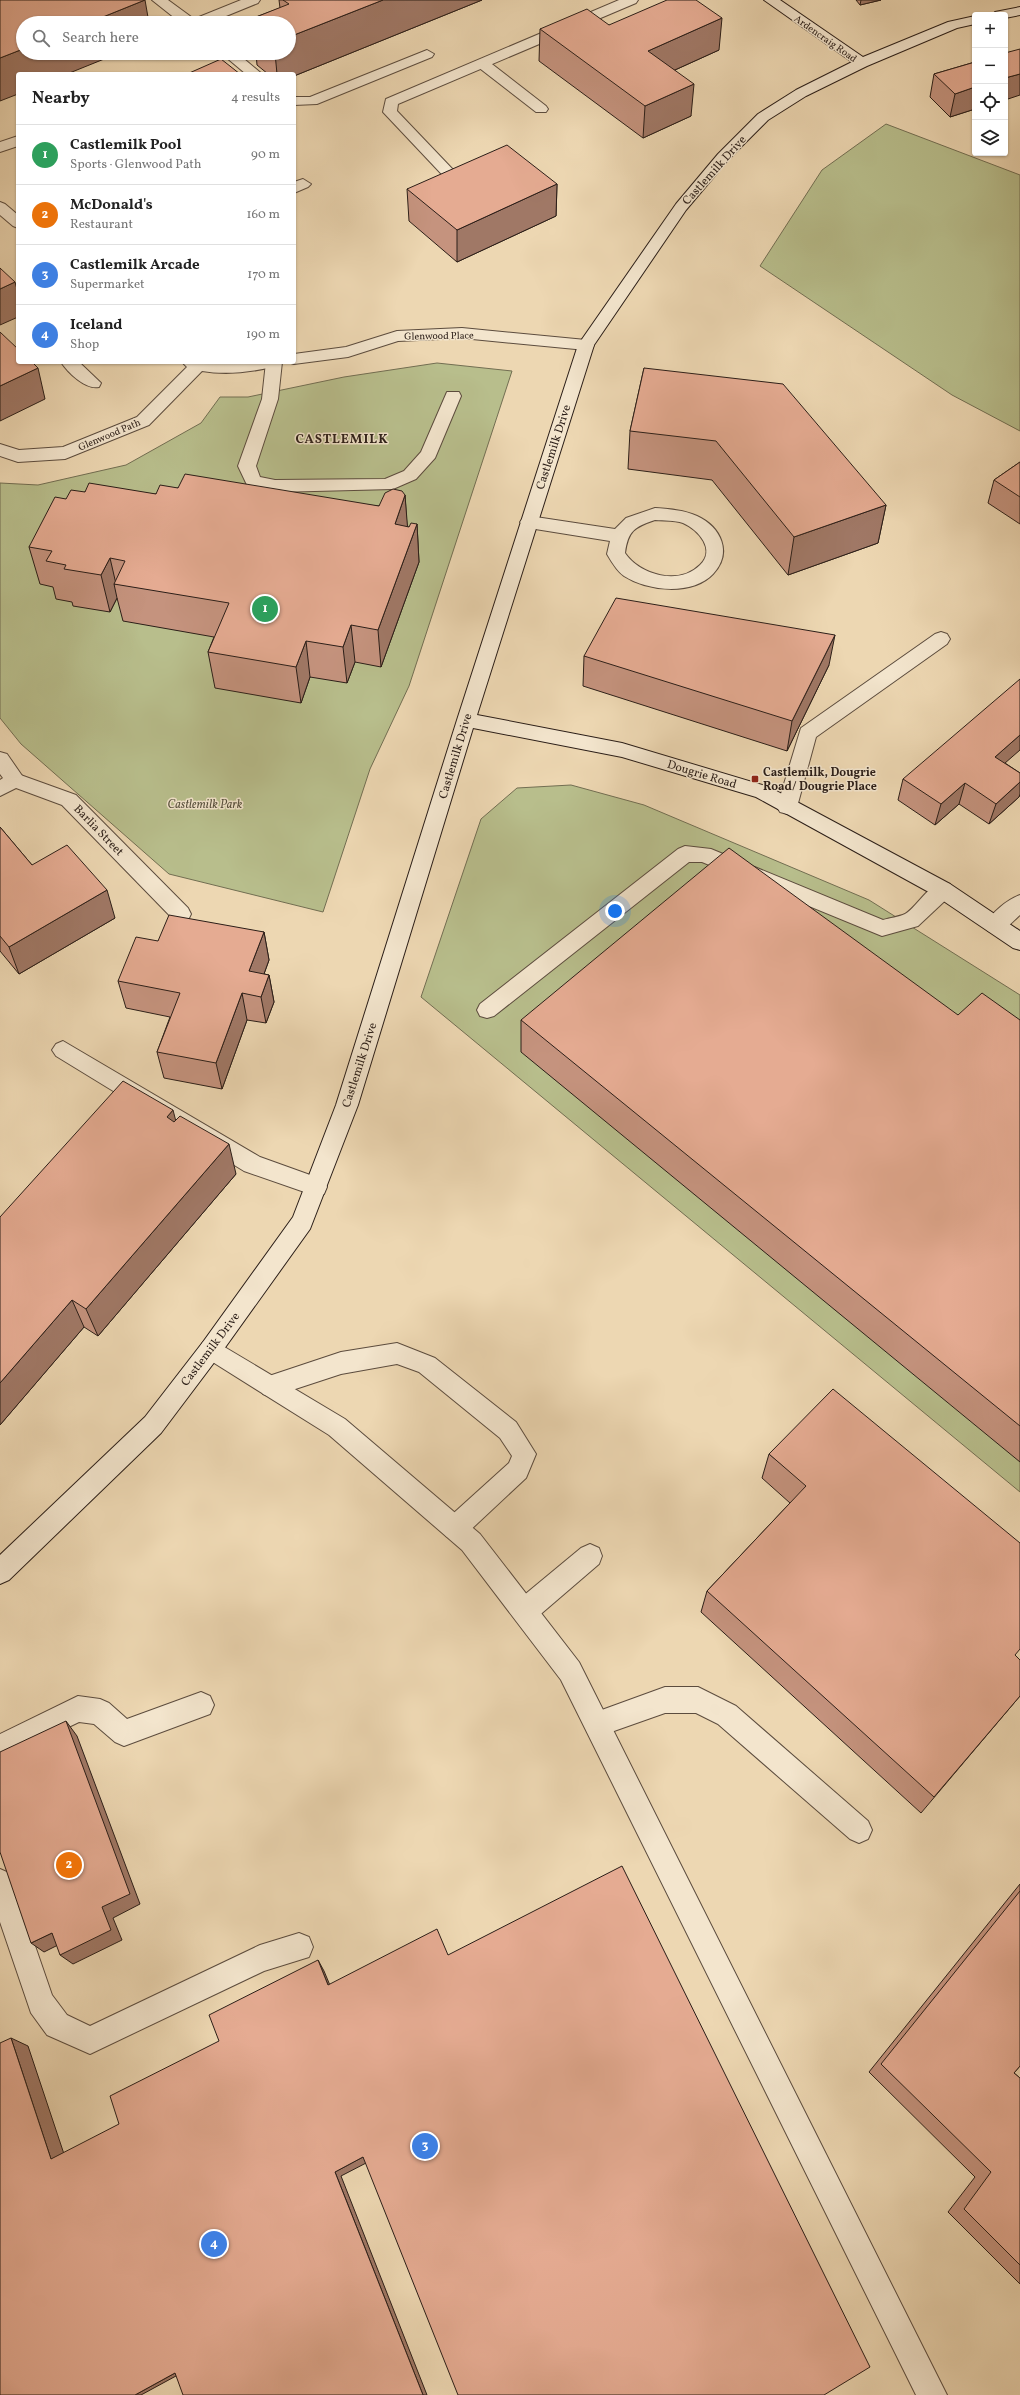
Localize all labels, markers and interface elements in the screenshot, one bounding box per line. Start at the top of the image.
street label: Ardencraig Road [791,12,860,66]
map controls [972,12,1008,156]
button: + [972,12,1008,48]
search box [16,16,296,60]
icon: search [30,27,52,49]
text: Search here [62,28,139,49]
button: − [972,48,1008,84]
button: locate [972,84,1008,120]
text: Nearby [32,87,90,110]
text: 4 results [231,89,280,107]
button: layers [972,120,1008,156]
street label: Castlemilk Drive [679,132,751,209]
text: Castlemilk Pool [70,135,181,156]
text: 1 [42,146,48,164]
text: 90 m [251,146,280,164]
text: Sports · Glenwood Path [70,156,202,174]
text: McDonald's [70,195,153,216]
text: 2 [42,206,48,224]
text: 160 m [246,206,280,224]
text: Restaurant [70,216,133,234]
text: Castlemilk Arcade [70,255,200,276]
text: 3 [42,266,48,284]
text: 170 m [247,266,280,284]
text: Supermarket [70,276,145,294]
text: Iceland [70,315,122,336]
text: 4 [41,326,49,344]
text: 190 m [246,326,280,344]
street label: Glenwood Place [404,328,474,344]
text: Shop [70,336,99,354]
street label: Castlemilk Drive [533,402,575,492]
street label: Glenwood Path [76,415,143,454]
district label: CASTLEMILK [295,431,389,449]
pin: 1 [252,594,278,624]
street label: Castlemilk Drive [435,711,477,801]
street label: Dougrie Road [665,757,739,793]
place label: Castlemilk, Dougrie Road/ Dougrie Place [763,765,877,795]
marker: Castlemilk, Dougrie Road/ Dougrie Place [750,774,760,784]
park label: Castlemilk Park [168,797,243,813]
street label: Barlia Street [70,802,127,860]
your location [605,901,625,921]
street label: Castlemilk Drive [339,1020,381,1110]
street label: Castlemilk Drive [178,1309,244,1390]
pin: 2 [56,1850,82,1880]
pin: 3 [412,2131,438,2161]
pin: 4 [201,2229,227,2259]

